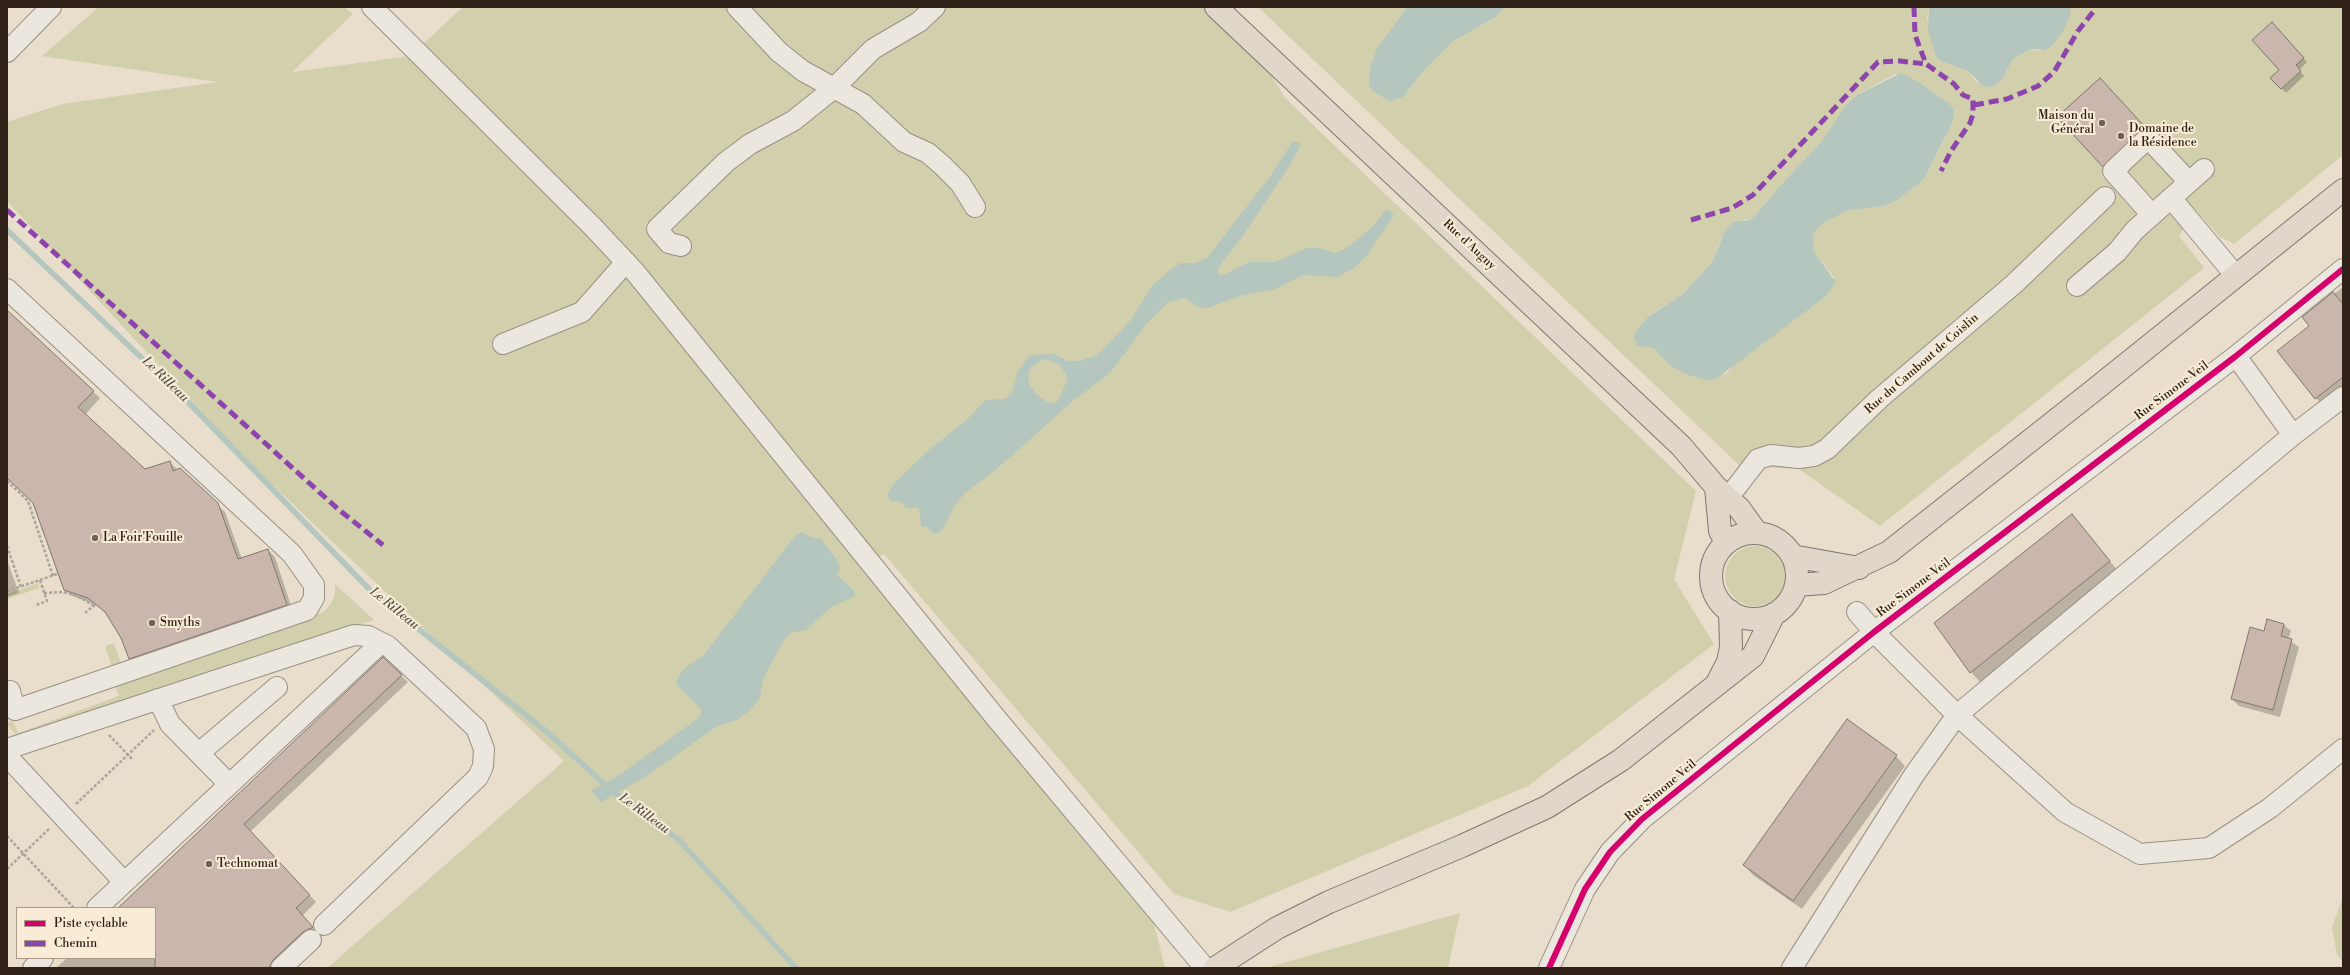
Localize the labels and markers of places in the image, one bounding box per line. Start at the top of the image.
place label: Maison du Général [2038,109,2094,137]
marker: Maison du Général [2097,118,2107,128]
place label: Domaine de la Résidence [2129,122,2197,150]
marker: Domaine de la Résidence [2116,131,2126,141]
place label: La Foir'Fouille [103,531,183,545]
marker: La Foir'Fouille [90,533,100,543]
place label: Smyths [160,616,200,630]
marker: Smyths [147,618,157,628]
place label: Technomat [217,857,278,871]
marker: Technomat [204,859,214,869]

